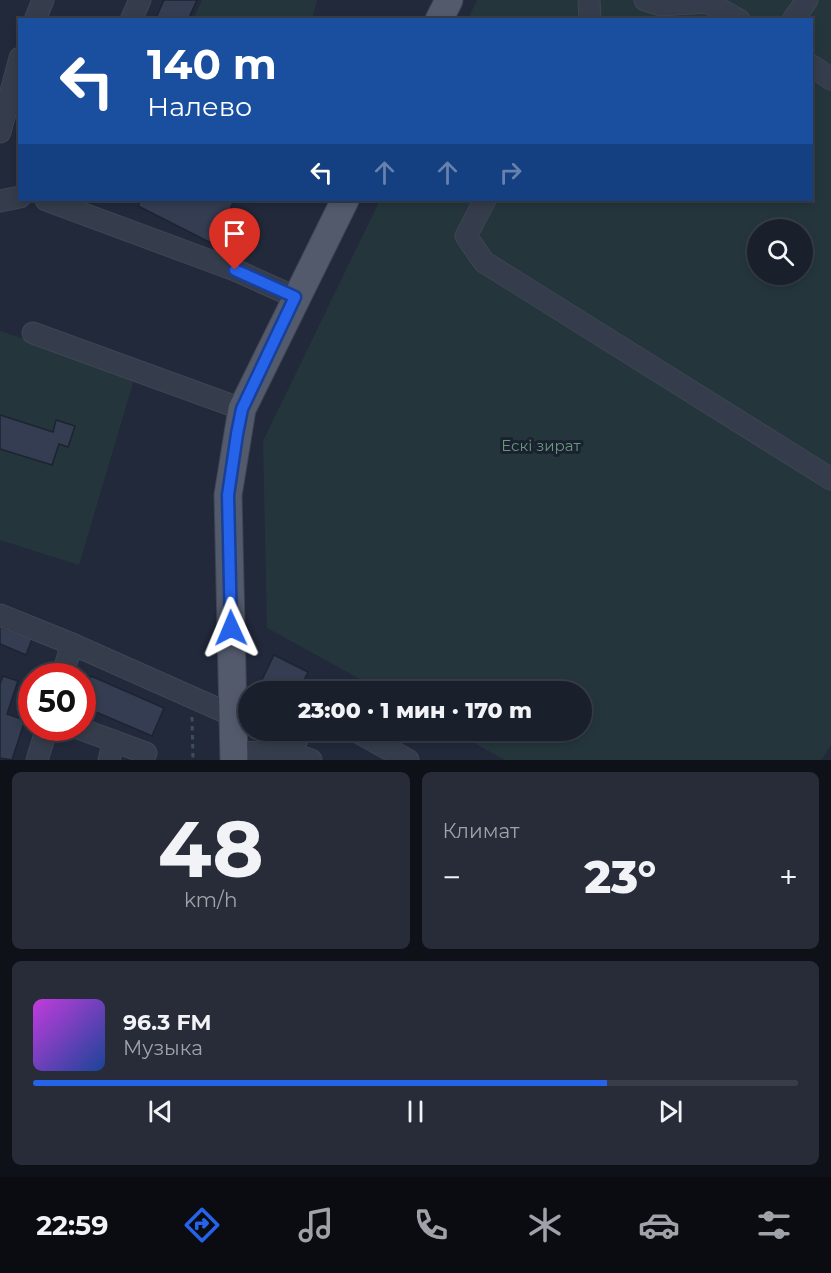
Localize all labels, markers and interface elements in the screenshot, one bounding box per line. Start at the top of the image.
text: 140 m [147,38,277,90]
icon: left [48,42,126,120]
text: Налево [147,90,252,123]
icon: left [305,156,338,189]
icon: ahead [368,156,401,189]
icon: ahead [431,156,464,189]
icon: right [494,156,527,189]
pin [209,208,260,270]
icon: arrive [218,217,251,250]
map controls [747,219,813,285]
button: search [747,219,813,285]
park label: Ескі зират [501,436,582,455]
position arrow [199,596,263,660]
speed limit sign: 50 [18,663,96,741]
text: 23:00 · 1 мин · 170 m [298,697,532,724]
text: 48 [158,801,264,897]
text: Климат [443,819,520,843]
text: 23° [584,849,656,904]
text: − [443,857,461,897]
text: + [779,857,798,897]
text: km/h [184,888,237,912]
text: 96.3 FM [123,1009,212,1036]
text: Музыка [123,1036,203,1060]
icon: previous [144,1095,177,1128]
icon: pause [399,1095,432,1128]
icon: next [654,1095,687,1128]
icon: directions [181,1204,223,1246]
icon: music [295,1204,337,1246]
icon: phone [410,1204,452,1246]
icon: climate [524,1204,566,1246]
icon: car [638,1204,680,1246]
icon: filters [753,1204,795,1246]
text: 22:59 [36,1209,108,1242]

